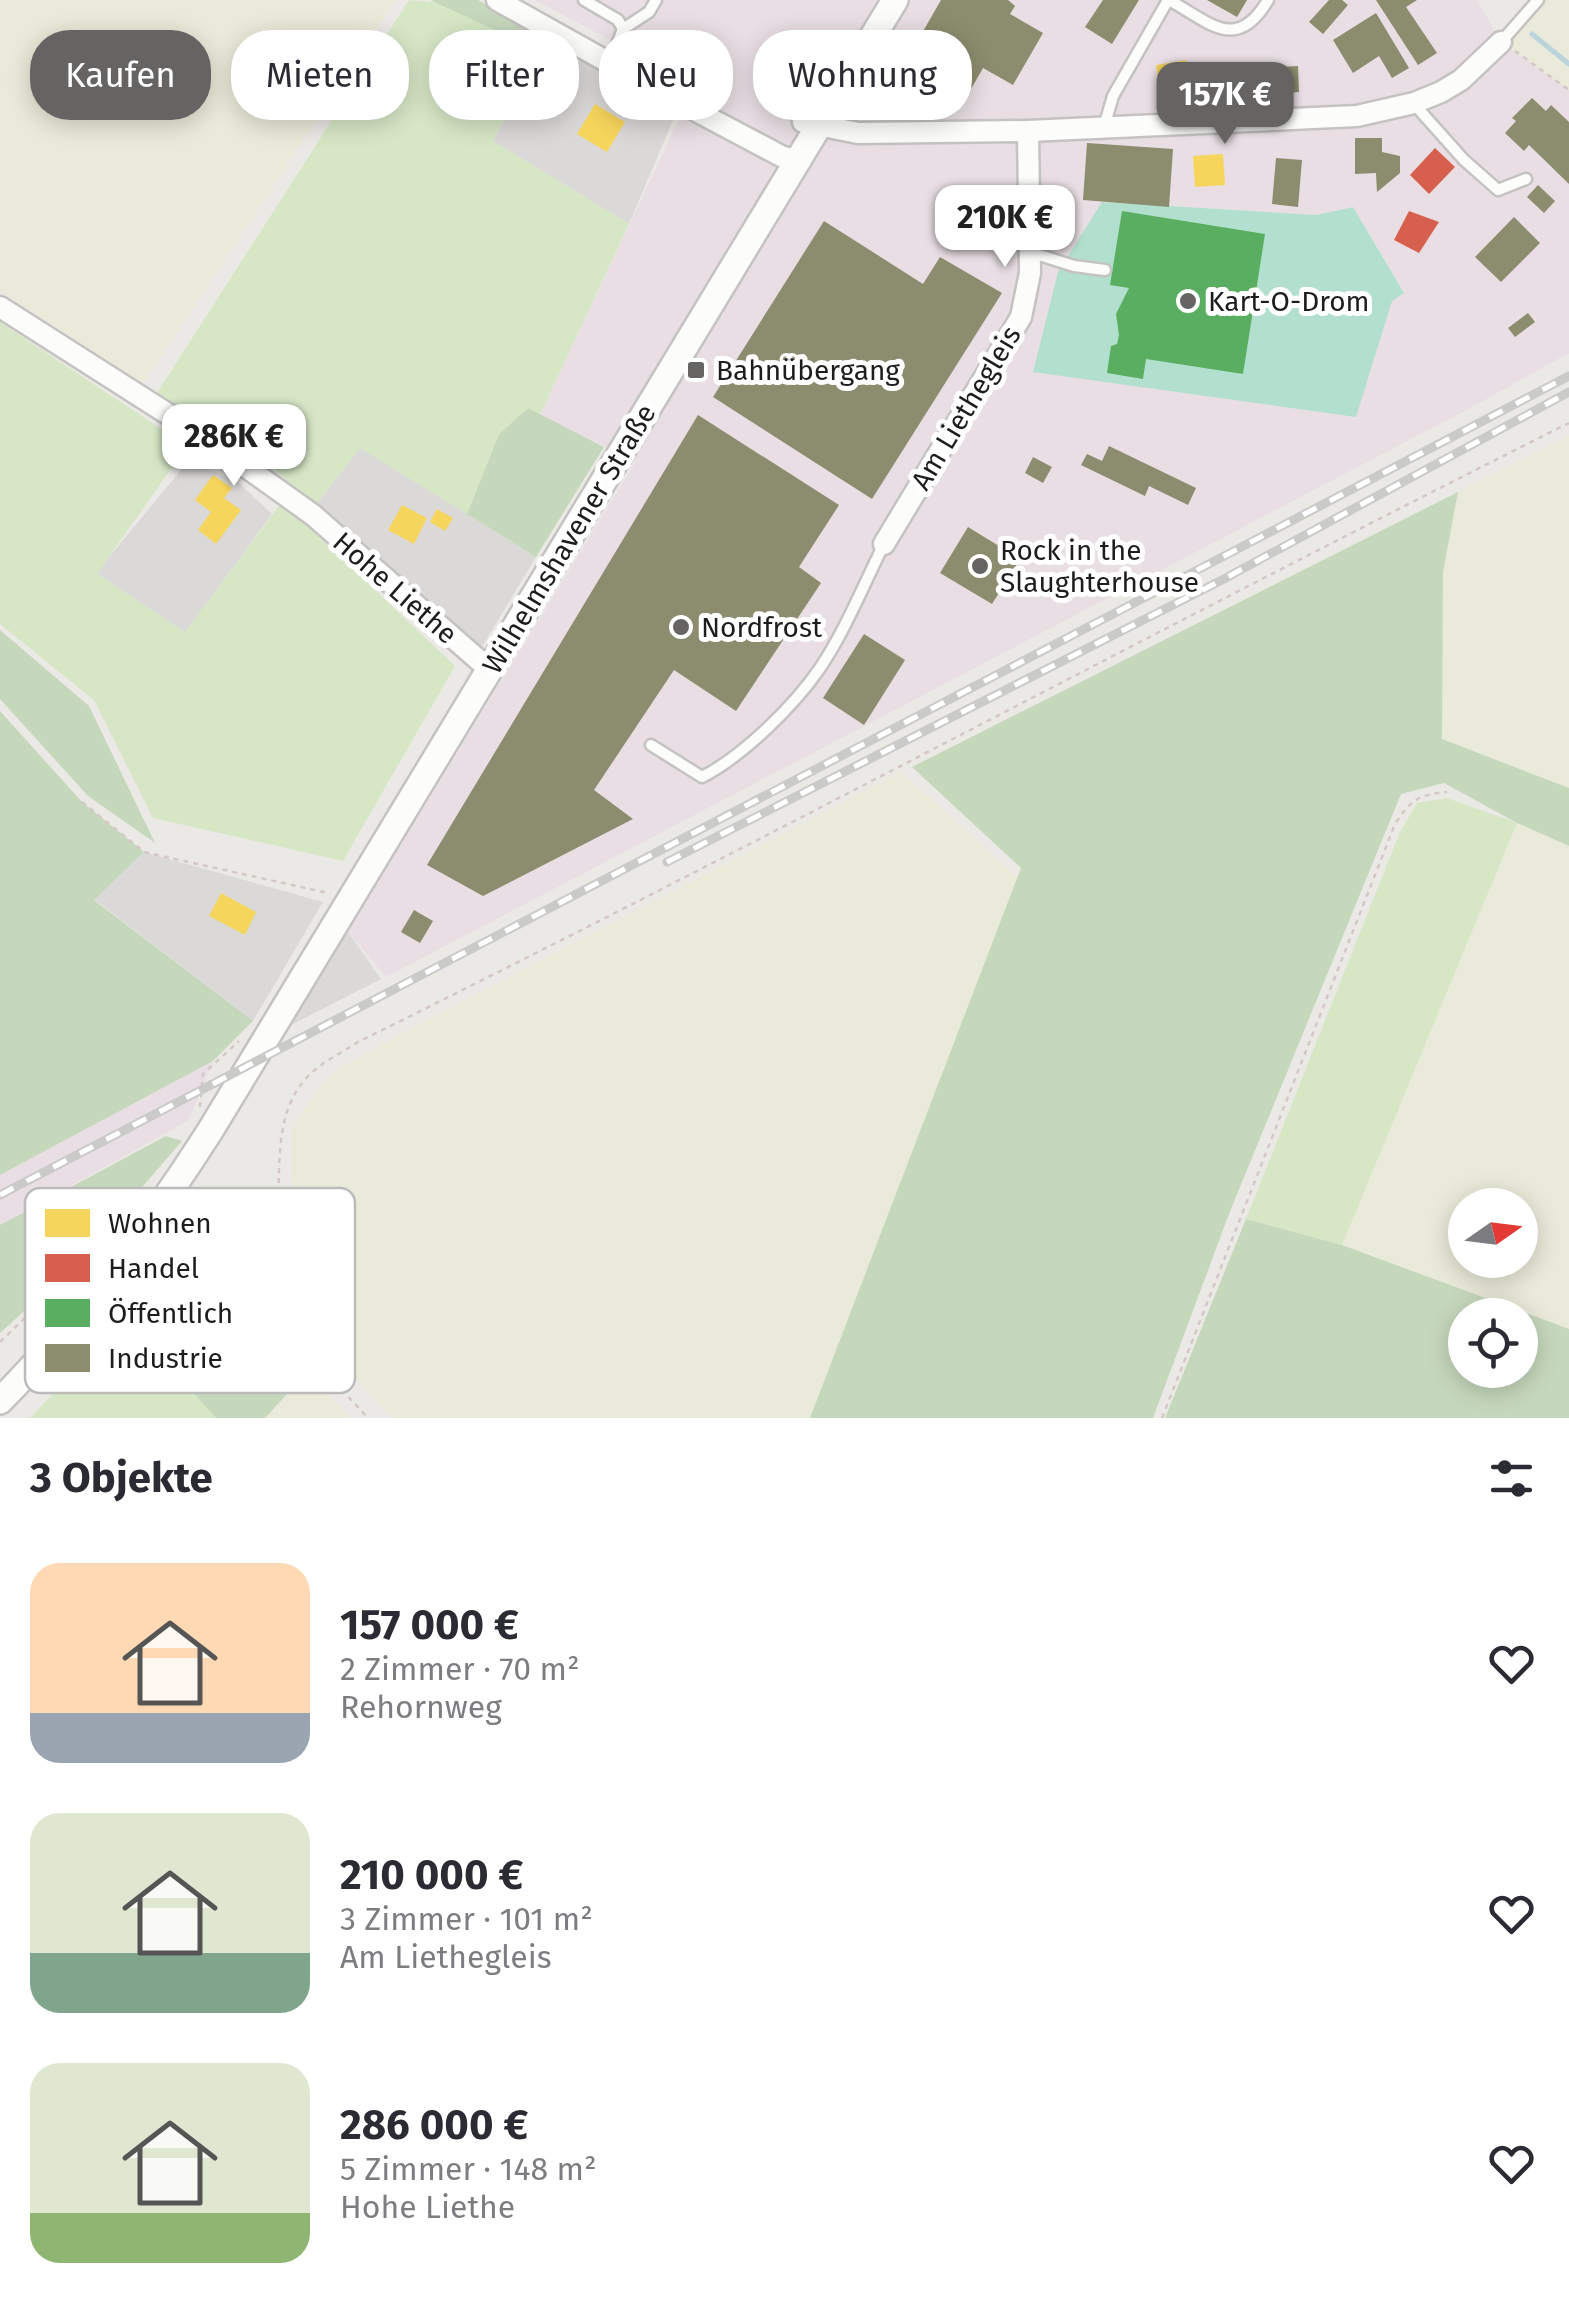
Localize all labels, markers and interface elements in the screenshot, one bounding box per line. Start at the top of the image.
chip: Kaufen [30,30,211,120]
chip: Mieten [231,30,409,120]
chip: Filter [429,30,579,120]
chip: Neu [599,30,733,120]
chip: Wohnung [753,30,972,120]
pin: 157K € [1144,62,1306,147]
text: 157K € [1179,75,1271,113]
pin: 210K € [924,185,1086,270]
text: 210K € [957,198,1053,236]
place label: Kart-O-Drom [1208,285,1370,318]
marker: Kart-O-Drom [1177,290,1199,312]
street label: Am Liethegleis [904,320,1028,496]
place label: Bahnübergang [716,354,900,387]
marker: Bahnübergang [685,359,707,381]
street label: Wilhelmshavener Straße [475,398,663,680]
pin: 286K € [153,404,315,489]
text: 286K € [184,417,284,455]
street label: Hohe Liethe [326,525,464,651]
place label: Rock in the Slaughterhouse [1000,534,1199,599]
marker: Rock in the Slaughterhouse [969,555,991,577]
place label: Nordfrost [701,611,823,644]
marker: Nordfrost [670,616,692,638]
legend [25,1188,355,1393]
north arrow [1448,1188,1538,1278]
map controls [1448,1188,1538,1388]
text: Wohnen [108,1207,212,1240]
text: Handel [108,1252,199,1285]
text: Öffentlich [108,1297,233,1330]
button: locate [1448,1298,1538,1388]
text: Industrie [108,1342,223,1375]
icon: filters [1484,1451,1539,1506]
text: 3 Objekte [30,1453,213,1503]
text: 157 000 € [340,1600,519,1650]
icon: home [110,1603,230,1723]
icon: heart [1484,1636,1539,1691]
text: 2 Zimmer · 70 m² [340,1650,580,1688]
text: Rehornweg [340,1688,502,1726]
text: 210 000 € [340,1850,523,1900]
icon: home [110,1853,230,1973]
icon: heart [1484,1886,1539,1941]
text: 3 Zimmer · 101 m² [340,1900,593,1938]
text: Am Liethegleis [340,1938,552,1976]
text: 286 000 € [340,2100,528,2150]
icon: home [110,2103,230,2223]
icon: heart [1484,2136,1539,2191]
text: 5 Zimmer · 148 m² [340,2150,597,2188]
text: Hohe Liethe [340,2188,515,2226]

